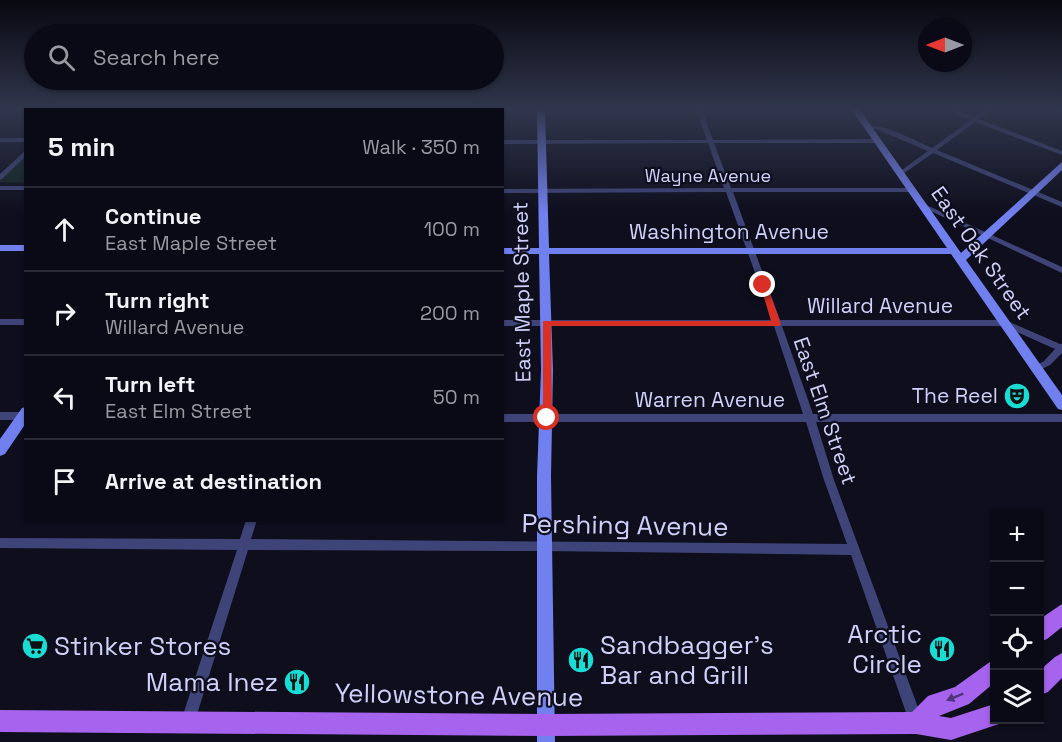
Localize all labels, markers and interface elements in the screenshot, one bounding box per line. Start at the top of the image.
north arrow [918,18,972,72]
search box [24,24,504,90]
icon: search [45,41,78,74]
text: Search here [93,43,220,71]
text: 5 min [48,130,115,164]
text: Walk · 350 m [362,134,480,160]
street label: Wayne Avenue [645,164,771,187]
street label: East Oak Street [925,181,1037,325]
street label: East Maple Street [506,201,537,383]
text: Continue [105,202,201,230]
icon: ahead [48,213,81,246]
text: 100 m [424,216,480,242]
street label: Washington Avenue [629,218,829,245]
text: East Maple Street [105,230,277,256]
route end [749,271,775,297]
text: Turn right [105,286,210,314]
street label: Willard Avenue [807,292,953,319]
icon: right [48,297,81,330]
text: 200 m [420,300,480,326]
text: Willard Avenue [105,314,244,340]
street label: East Elm Street [788,333,863,488]
text: Turn left [105,370,195,398]
icon: left [48,381,81,414]
theatre icon: The Reel [1002,381,1032,411]
place label: The Reel [912,382,998,409]
text: 50 m [433,384,480,410]
street label: Warren Avenue [635,386,785,413]
text: East Elm Street [105,398,252,424]
route start [533,404,559,430]
icon: arrive [48,465,81,498]
text: Arrive at destination [105,467,322,495]
street label: Pershing Avenue [521,506,729,544]
map controls [990,508,1044,724]
button: + [990,508,1044,562]
button: − [990,562,1044,616]
button: locate [990,616,1044,670]
place label: Arctic Circle [847,617,922,681]
place label: Sandbagger's Bar and Grill [600,628,774,692]
place label: Stinker Stores [54,629,231,663]
supermarket icon: Stinker Stores [20,631,50,661]
restaurant icon: Arctic Circle [927,634,957,664]
restaurant icon: Sandbagger's Bar and Grill [566,645,596,675]
place label: Mama Inez [146,665,278,699]
restaurant icon: Mama Inez [282,667,312,697]
button: layers [990,670,1044,724]
street label: Yellowstone Avenue [334,676,584,714]
one-way arrow [946,692,964,702]

